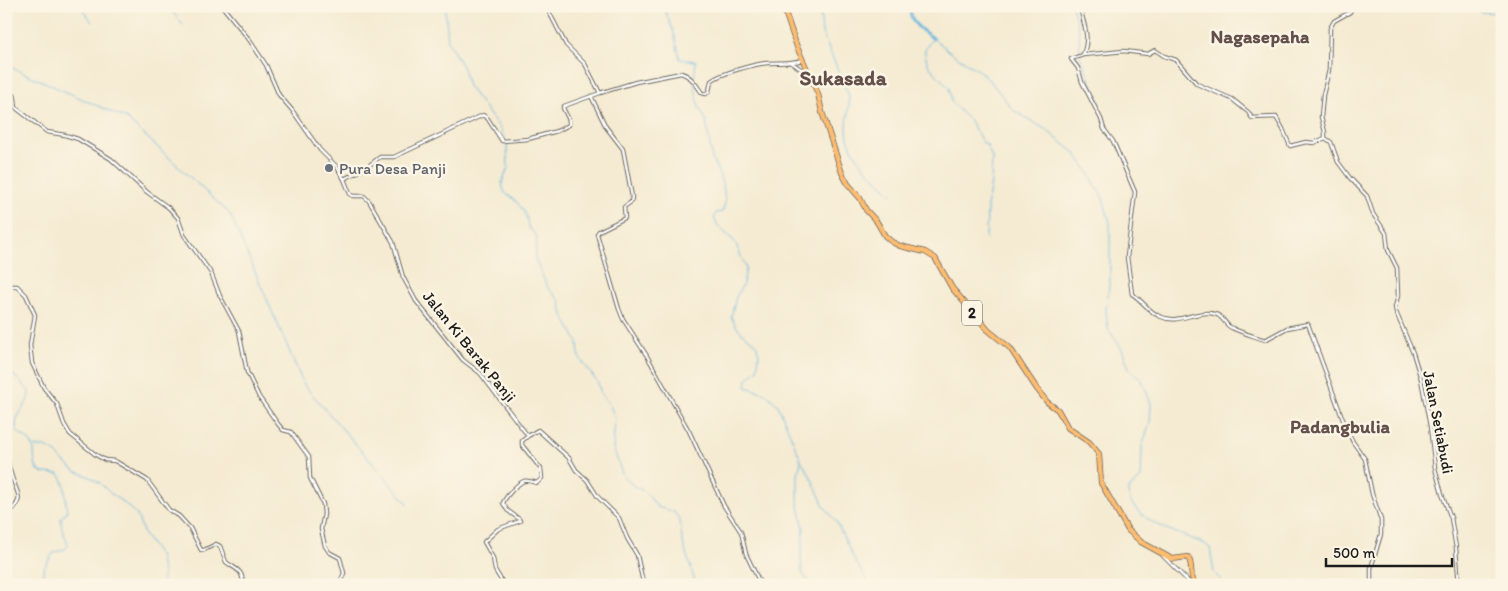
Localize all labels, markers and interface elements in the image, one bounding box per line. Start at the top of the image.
district label: Nagasepaha [1211,25,1310,48]
district label: Sukasada [799,65,888,90]
place label: Pura Desa Panji [339,159,446,178]
marker: Pura Desa Panji [323,162,335,174]
street label: Jalan Ki Barak Panji [419,287,520,406]
road number: 2 [962,300,982,326]
street label: Jalan Setiabudi [1419,369,1458,475]
district label: Padangbulia [1290,415,1391,438]
scale bar [1326,536,1452,568]
text: 500 m [1333,544,1376,562]

